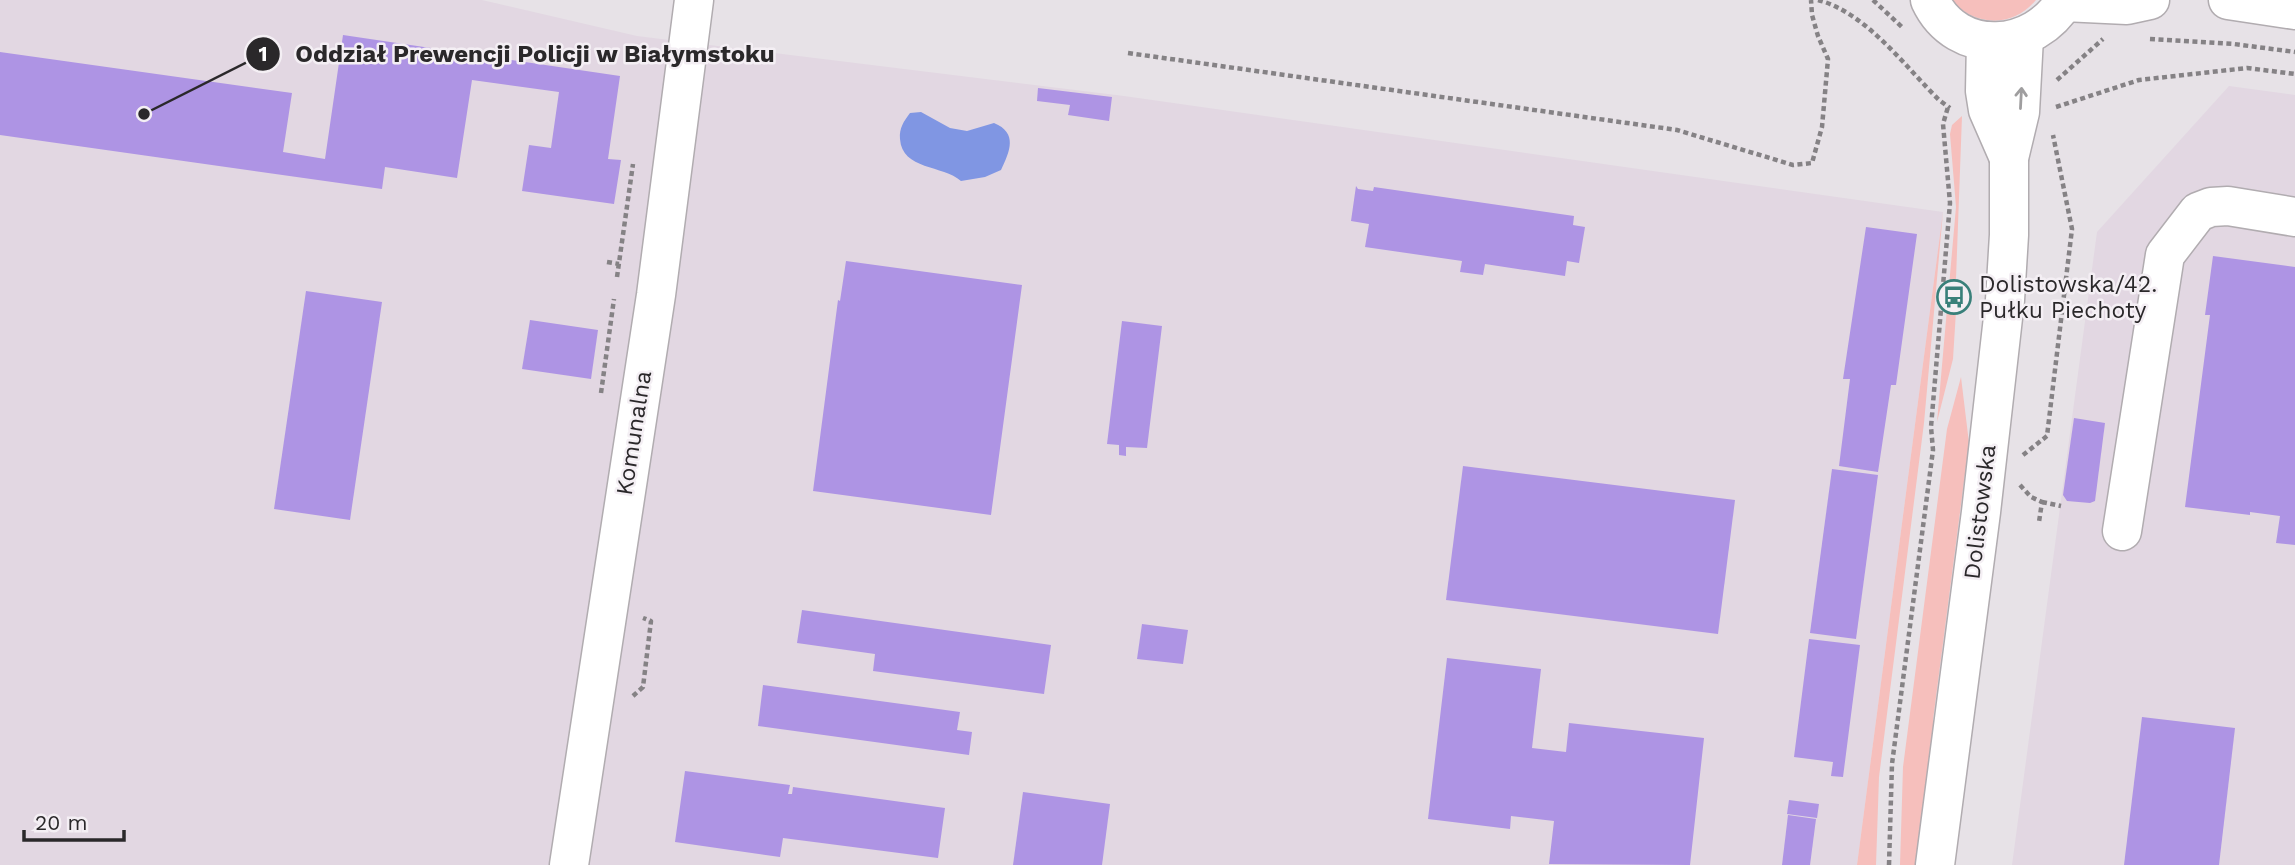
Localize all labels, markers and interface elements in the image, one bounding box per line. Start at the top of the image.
callout: Oddział Prewencji Policji w Białymstoku [245,31,789,76]
text: Oddział Prewencji Policji w Białymstoku [295,40,775,68]
text: 1 [258,41,268,66]
one-way arrow [2015,87,2028,110]
place label: Dolistowska/42. Pułku Piechoty [1979,271,2157,324]
bus stop icon: Dolistowska/42. Pułku Piechoty [1935,278,1973,316]
street label: Komunalna [611,369,657,497]
street label: Dolistowska [1958,443,2002,581]
scale bar [24,798,124,842]
text: 20 m [35,810,87,835]

